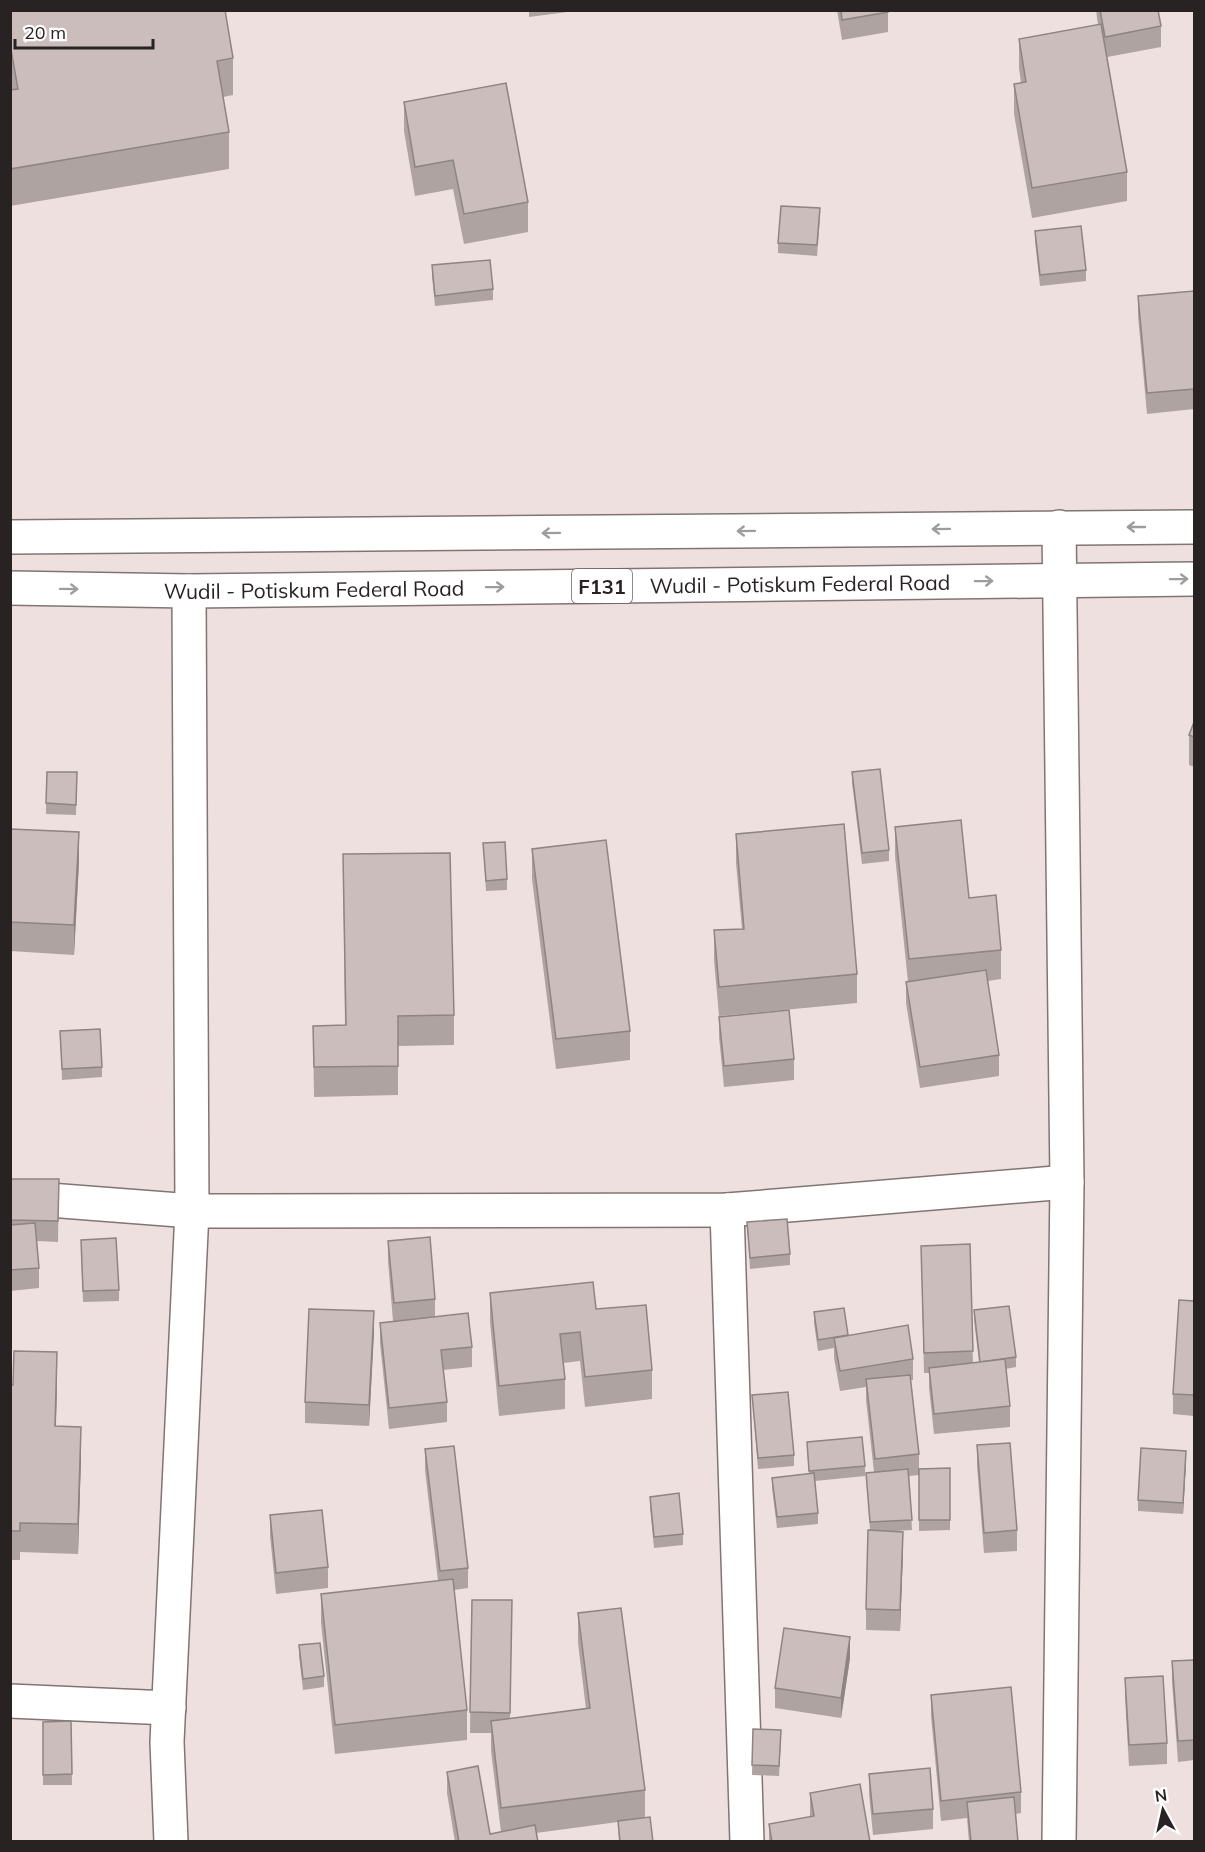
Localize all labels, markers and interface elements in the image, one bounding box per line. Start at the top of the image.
scale bar [15,12,153,50]
text: 20 m [24,21,66,44]
one-way arrow [1127,521,1147,533]
one-way arrow [932,523,952,534]
one-way arrow [737,525,757,536]
one-way arrow [542,527,562,538]
road number: F131 [572,569,632,603]
street label: Wudil - Potiskum Federal Road [649,569,950,599]
one-way arrow [1168,573,1188,585]
street label: Wudil - Potiskum Federal Road [163,575,465,604]
one-way arrow [973,575,993,587]
one-way arrow [484,581,504,593]
one-way arrow [58,583,78,595]
north arrow [1133,1780,1193,1840]
text: N [1154,1784,1168,1806]

